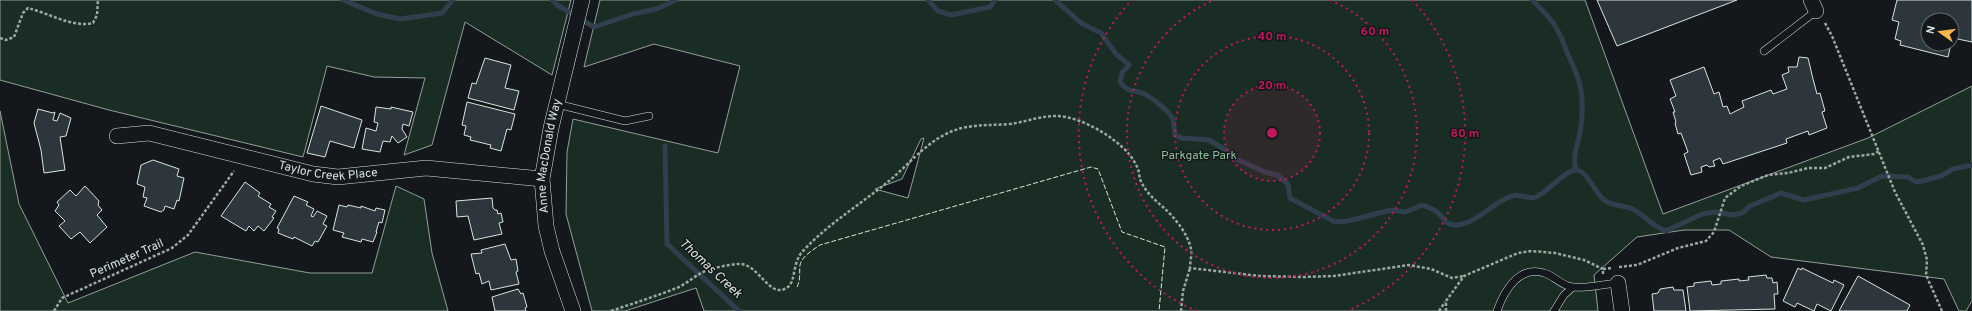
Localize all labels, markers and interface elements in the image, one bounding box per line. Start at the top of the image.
north arrow [1920,12,1960,52]
text: 60 m [1361,24,1389,40]
text: N [1924,24,1939,35]
text: 40 m [1257,29,1287,45]
text: 20 m [1258,78,1286,94]
street label: Anne MacDonald Way [534,97,566,214]
centre of rings [1265,126,1279,140]
text: 80 m [1451,126,1479,142]
park label: Parkgate Park [1161,148,1237,164]
street label: Taylor Creek Place [277,158,378,185]
street label: Perimeter Trail [87,236,167,282]
water label: Thomas Creek [675,236,745,302]

